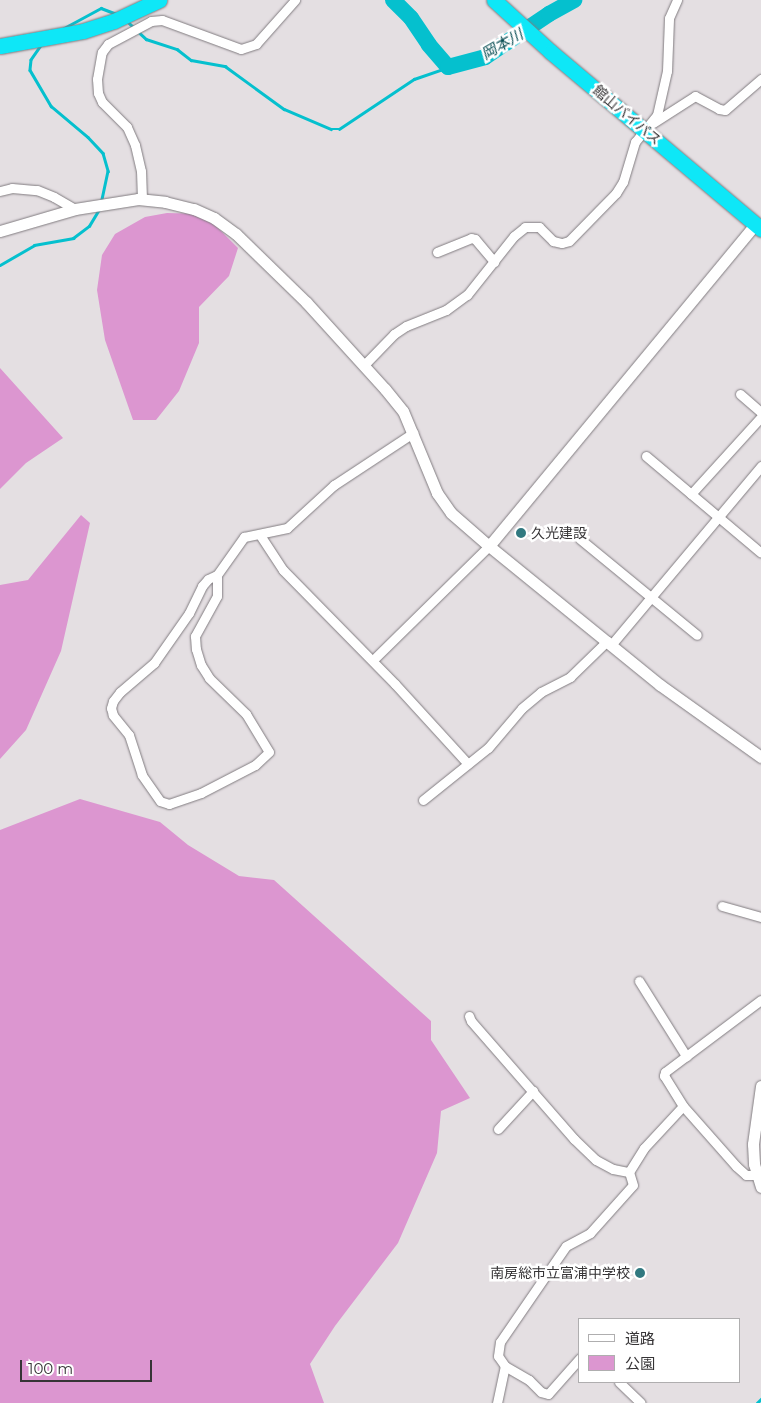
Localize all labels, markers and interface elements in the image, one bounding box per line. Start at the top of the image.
water label: 岡本川 [478,25,526,63]
street label: 館山バイパス [589,82,665,148]
place label: 久光建設 [531,525,587,541]
marker: 久光建設 [515,527,527,539]
place label: 南房総市立富浦中学校 [490,1265,630,1281]
marker: 南房総市立富浦中学校 [634,1267,646,1279]
legend [578,1318,741,1383]
text: 道路 [625,1329,655,1348]
scale bar [22,1350,155,1382]
text: 公園 [625,1354,655,1373]
text: 100 m [28,1359,73,1378]

